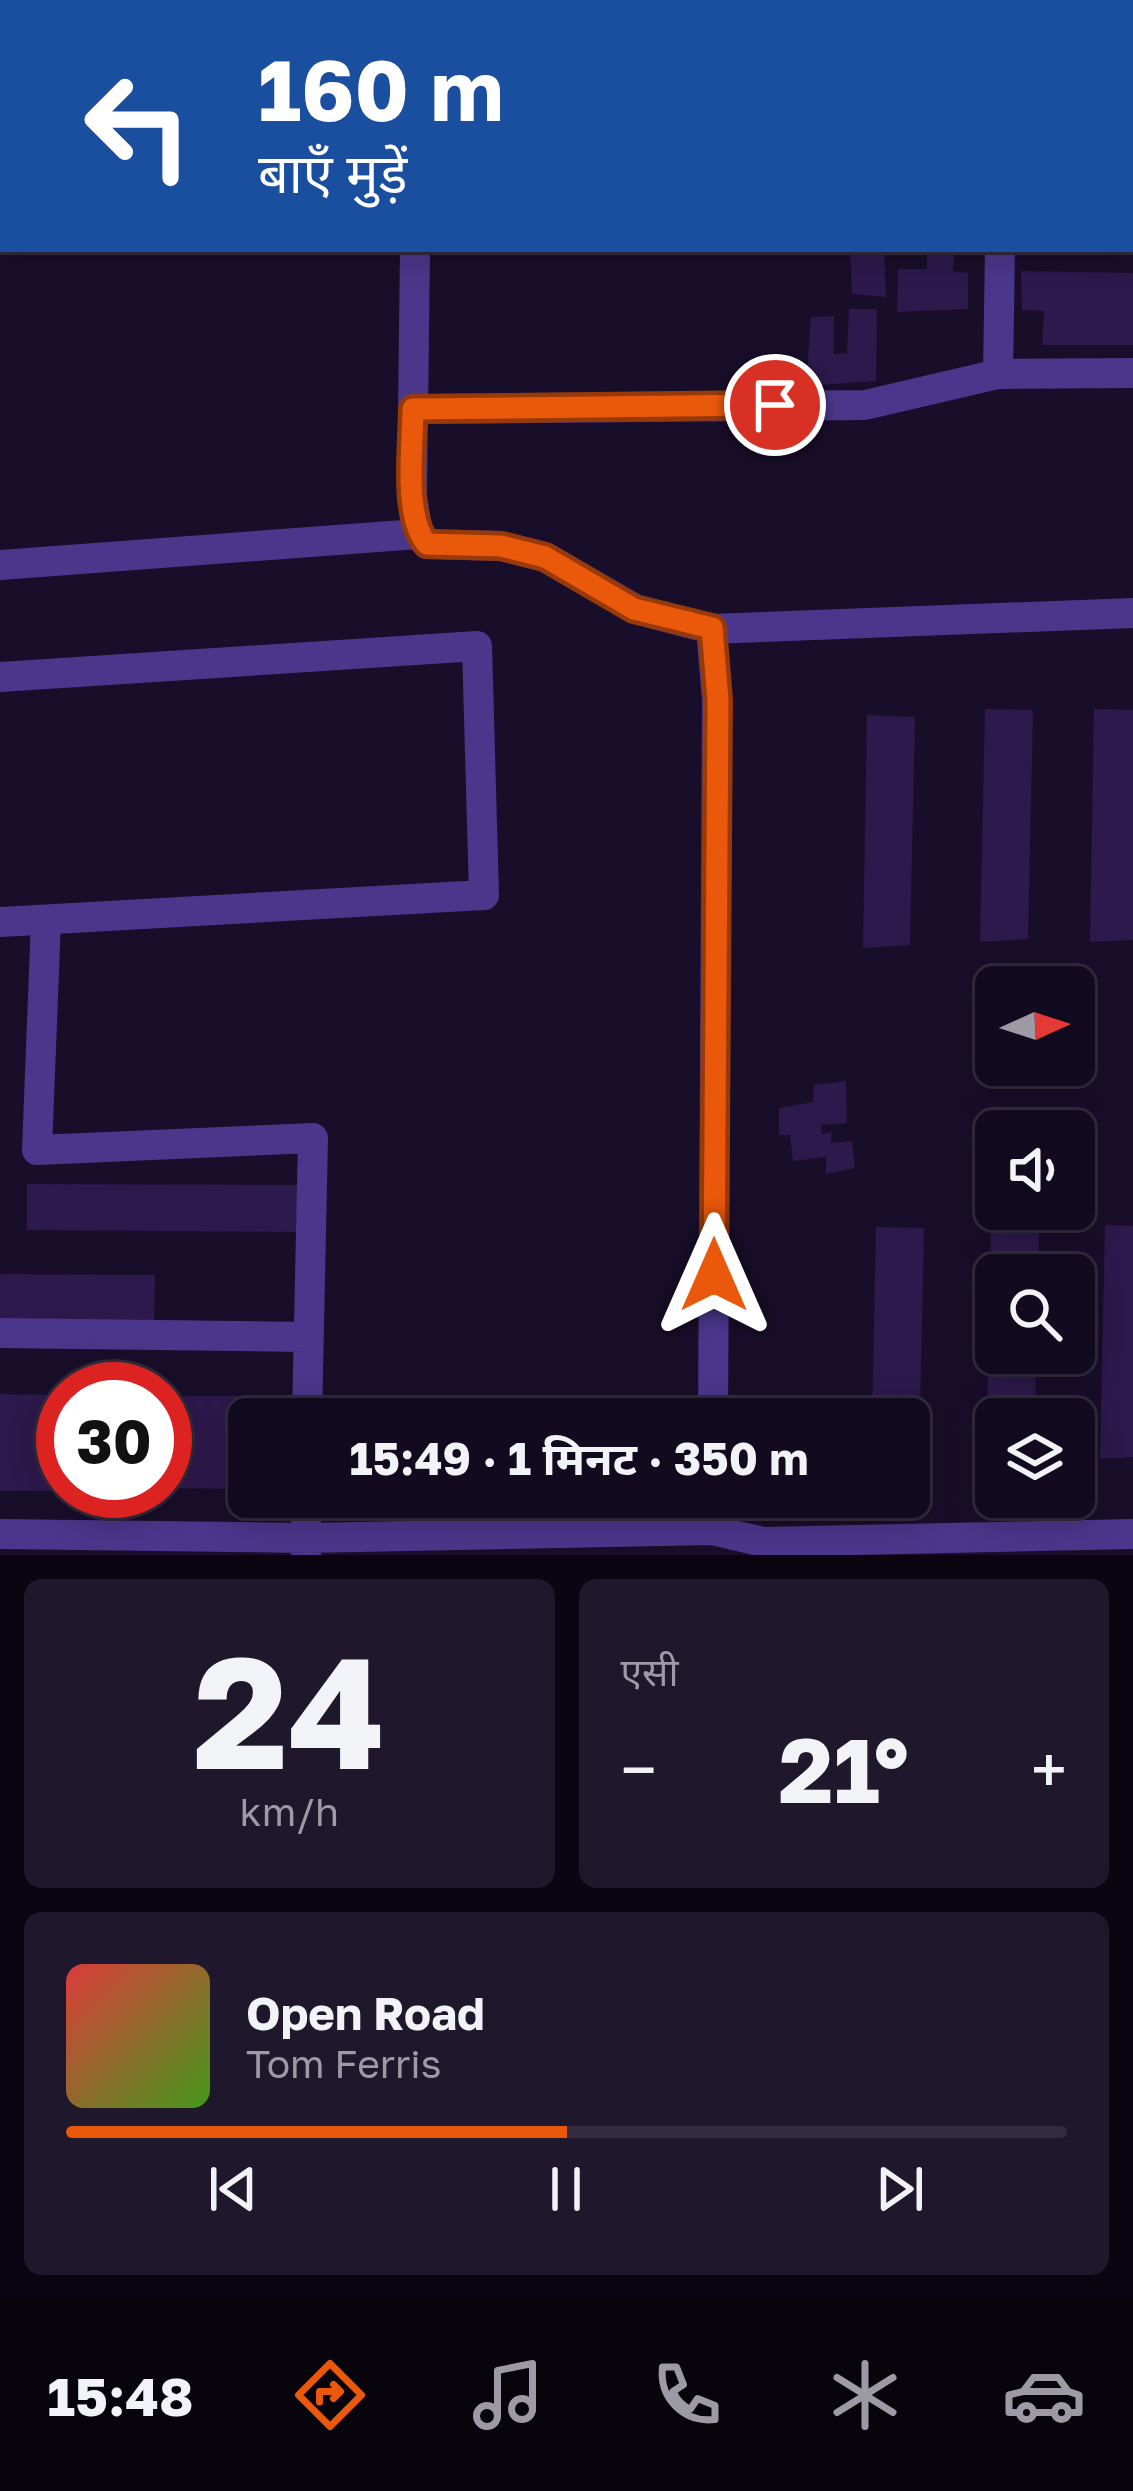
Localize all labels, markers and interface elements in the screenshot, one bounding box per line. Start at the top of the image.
text: 160 m [258,39,504,139]
icon: left [60,48,216,204]
text: बाएँ मुड़ें [258,140,407,205]
pin [724,354,826,456]
icon: arrive [742,372,808,438]
north arrow [975,966,1095,1086]
map controls [975,966,1095,1518]
button: sound [975,1110,1095,1230]
position arrow [651,1212,777,1338]
button: search [975,1254,1095,1374]
speed limit sign: 30 [36,1362,192,1518]
button: layers [975,1398,1095,1518]
text: 15:49 · 1 मिनट · 350 m [349,1431,809,1485]
text: 24 [193,1616,386,1803]
text: एसी [621,1648,679,1695]
text: 21° [779,1715,909,1823]
text: − [621,1729,657,1809]
text: + [1031,1729,1067,1809]
text: km/h [240,1788,339,1835]
text: Open Road [246,1986,485,2040]
text: Tom Ferris [246,2040,441,2087]
icon: previous [200,2156,266,2222]
icon: pause [533,2156,599,2222]
icon: next [867,2156,933,2222]
icon: directions [288,2353,372,2437]
icon: music [466,2353,550,2437]
icon: phone [645,2353,729,2437]
icon: climate [823,2353,907,2437]
icon: car [1002,2353,1086,2437]
text: 15:48 [47,2363,194,2428]

